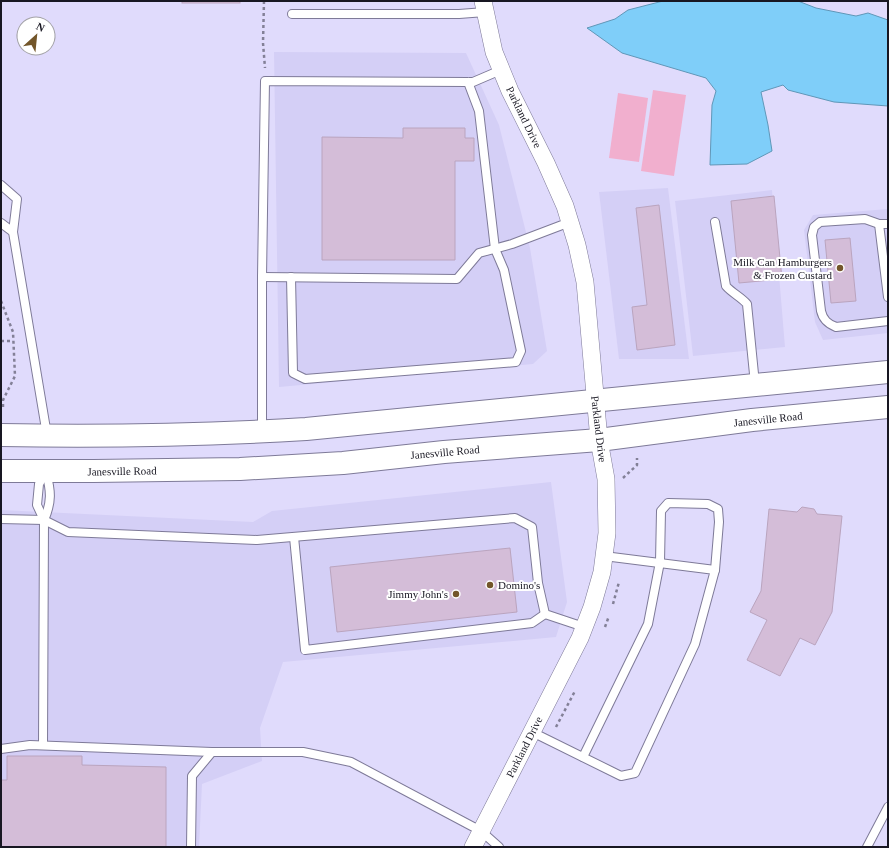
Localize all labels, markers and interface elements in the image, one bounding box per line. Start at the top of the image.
north arrow [16,16,56,56]
text: N [34,20,47,34]
street label: Parkland Drive [504,84,544,150]
place label: Milk Can Hamburgers & Frozen Custard [733,256,832,281]
marker: Milk Can Hamburgers & Frozen Custard [835,263,845,273]
street label: Parkland Drive [589,395,609,463]
street label: Janesville Road [733,409,804,429]
street label: Janesville Road [410,443,481,461]
street label: Janesville Road [87,464,157,478]
place label: Domino's [498,579,540,591]
marker: Domino's [485,580,495,590]
place label: Jimmy John's [388,588,448,600]
marker: Jimmy John's [451,589,461,599]
street label: Parkland Drive [503,714,545,780]

